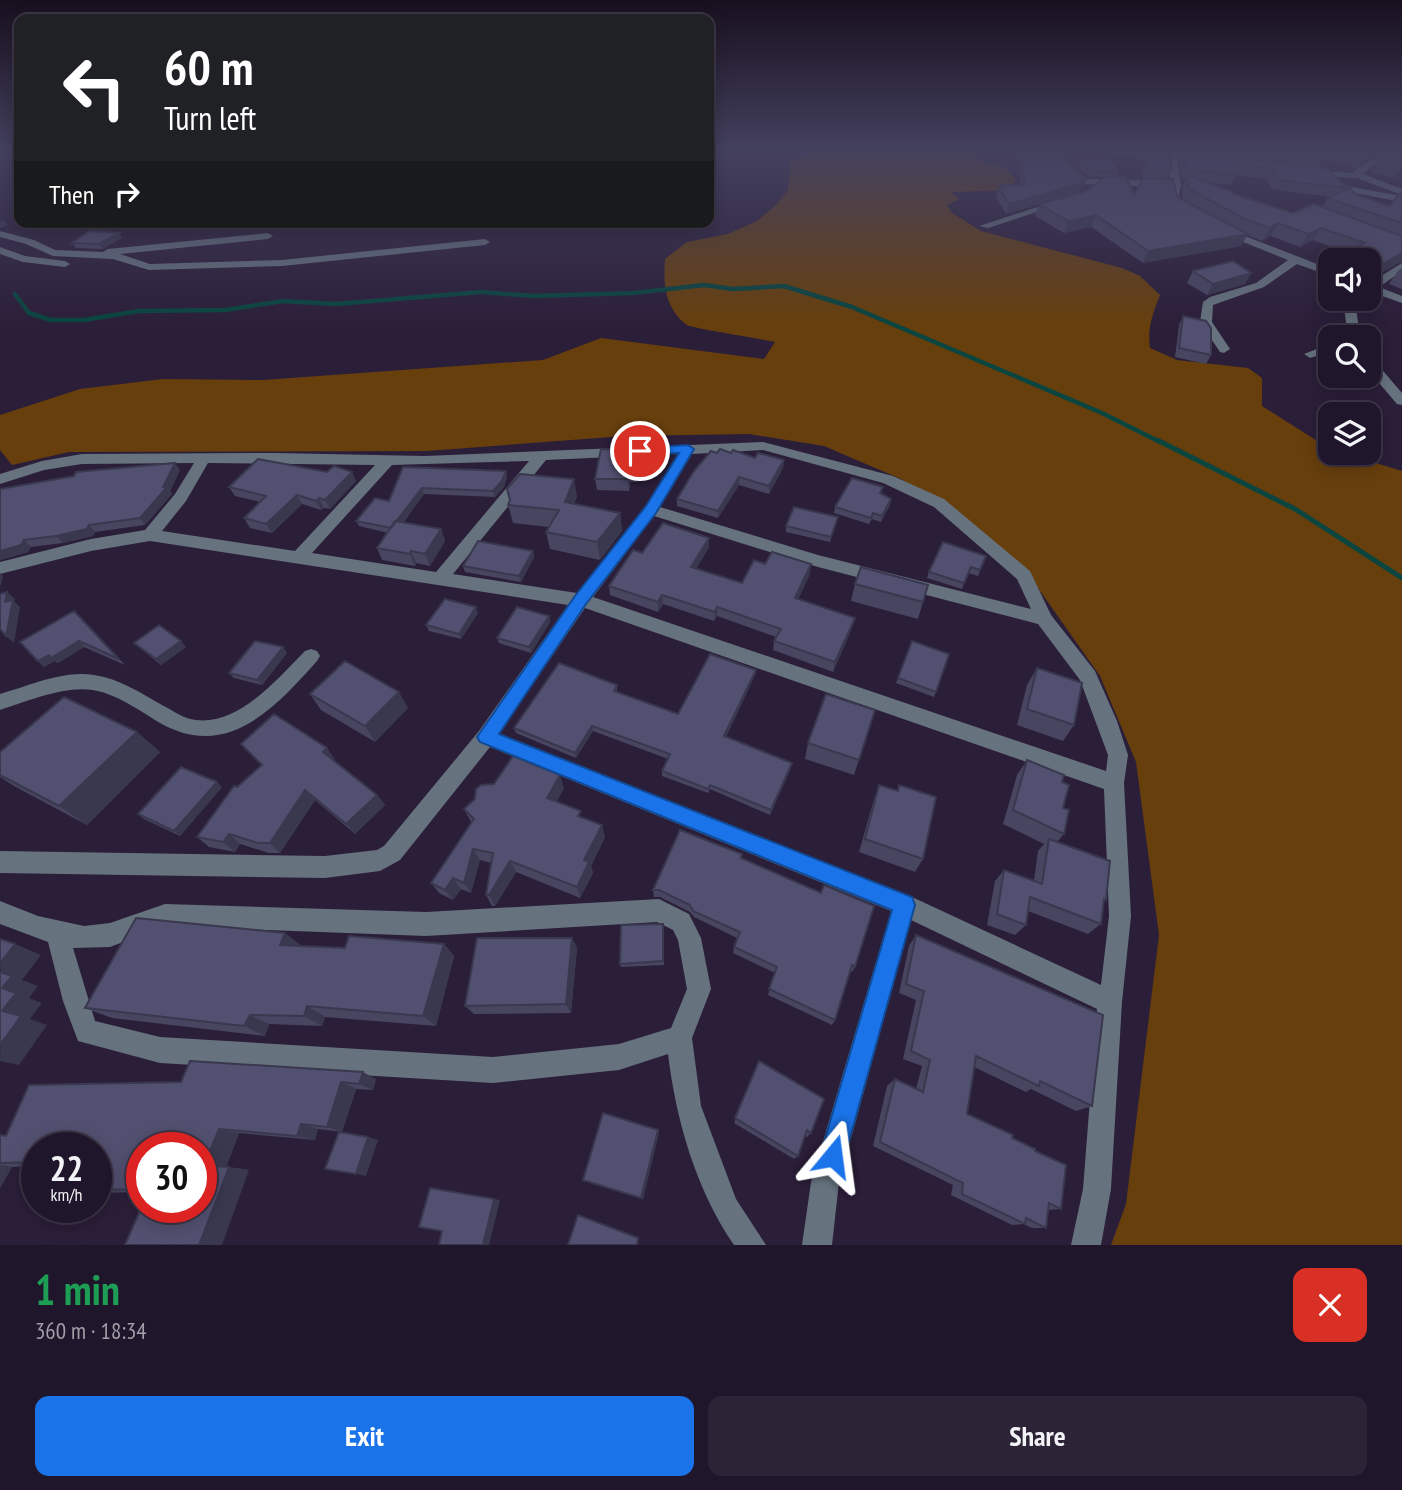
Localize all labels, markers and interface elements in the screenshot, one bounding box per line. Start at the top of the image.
text: 60 m [164,35,253,99]
icon: left [49,42,140,133]
text: Turn left [164,97,256,139]
icon: right [108,175,146,213]
text: Then [49,178,94,211]
map controls [1318,248,1381,465]
button: sound [1318,248,1381,311]
button: search [1318,325,1381,388]
button: layers [1318,402,1381,465]
pin [610,421,670,481]
icon: arrive [621,432,659,470]
position arrow [796,1119,870,1193]
speed limit sign: 30 [126,1132,217,1223]
text: 22 [50,1145,83,1191]
text: km/h [51,1183,82,1206]
text: 1 min [35,1262,120,1317]
button: close [1293,1268,1367,1342]
text: 360 m · 18:34 [35,1316,147,1345]
button: Exit [35,1396,694,1476]
button: Share [708,1396,1367,1476]

